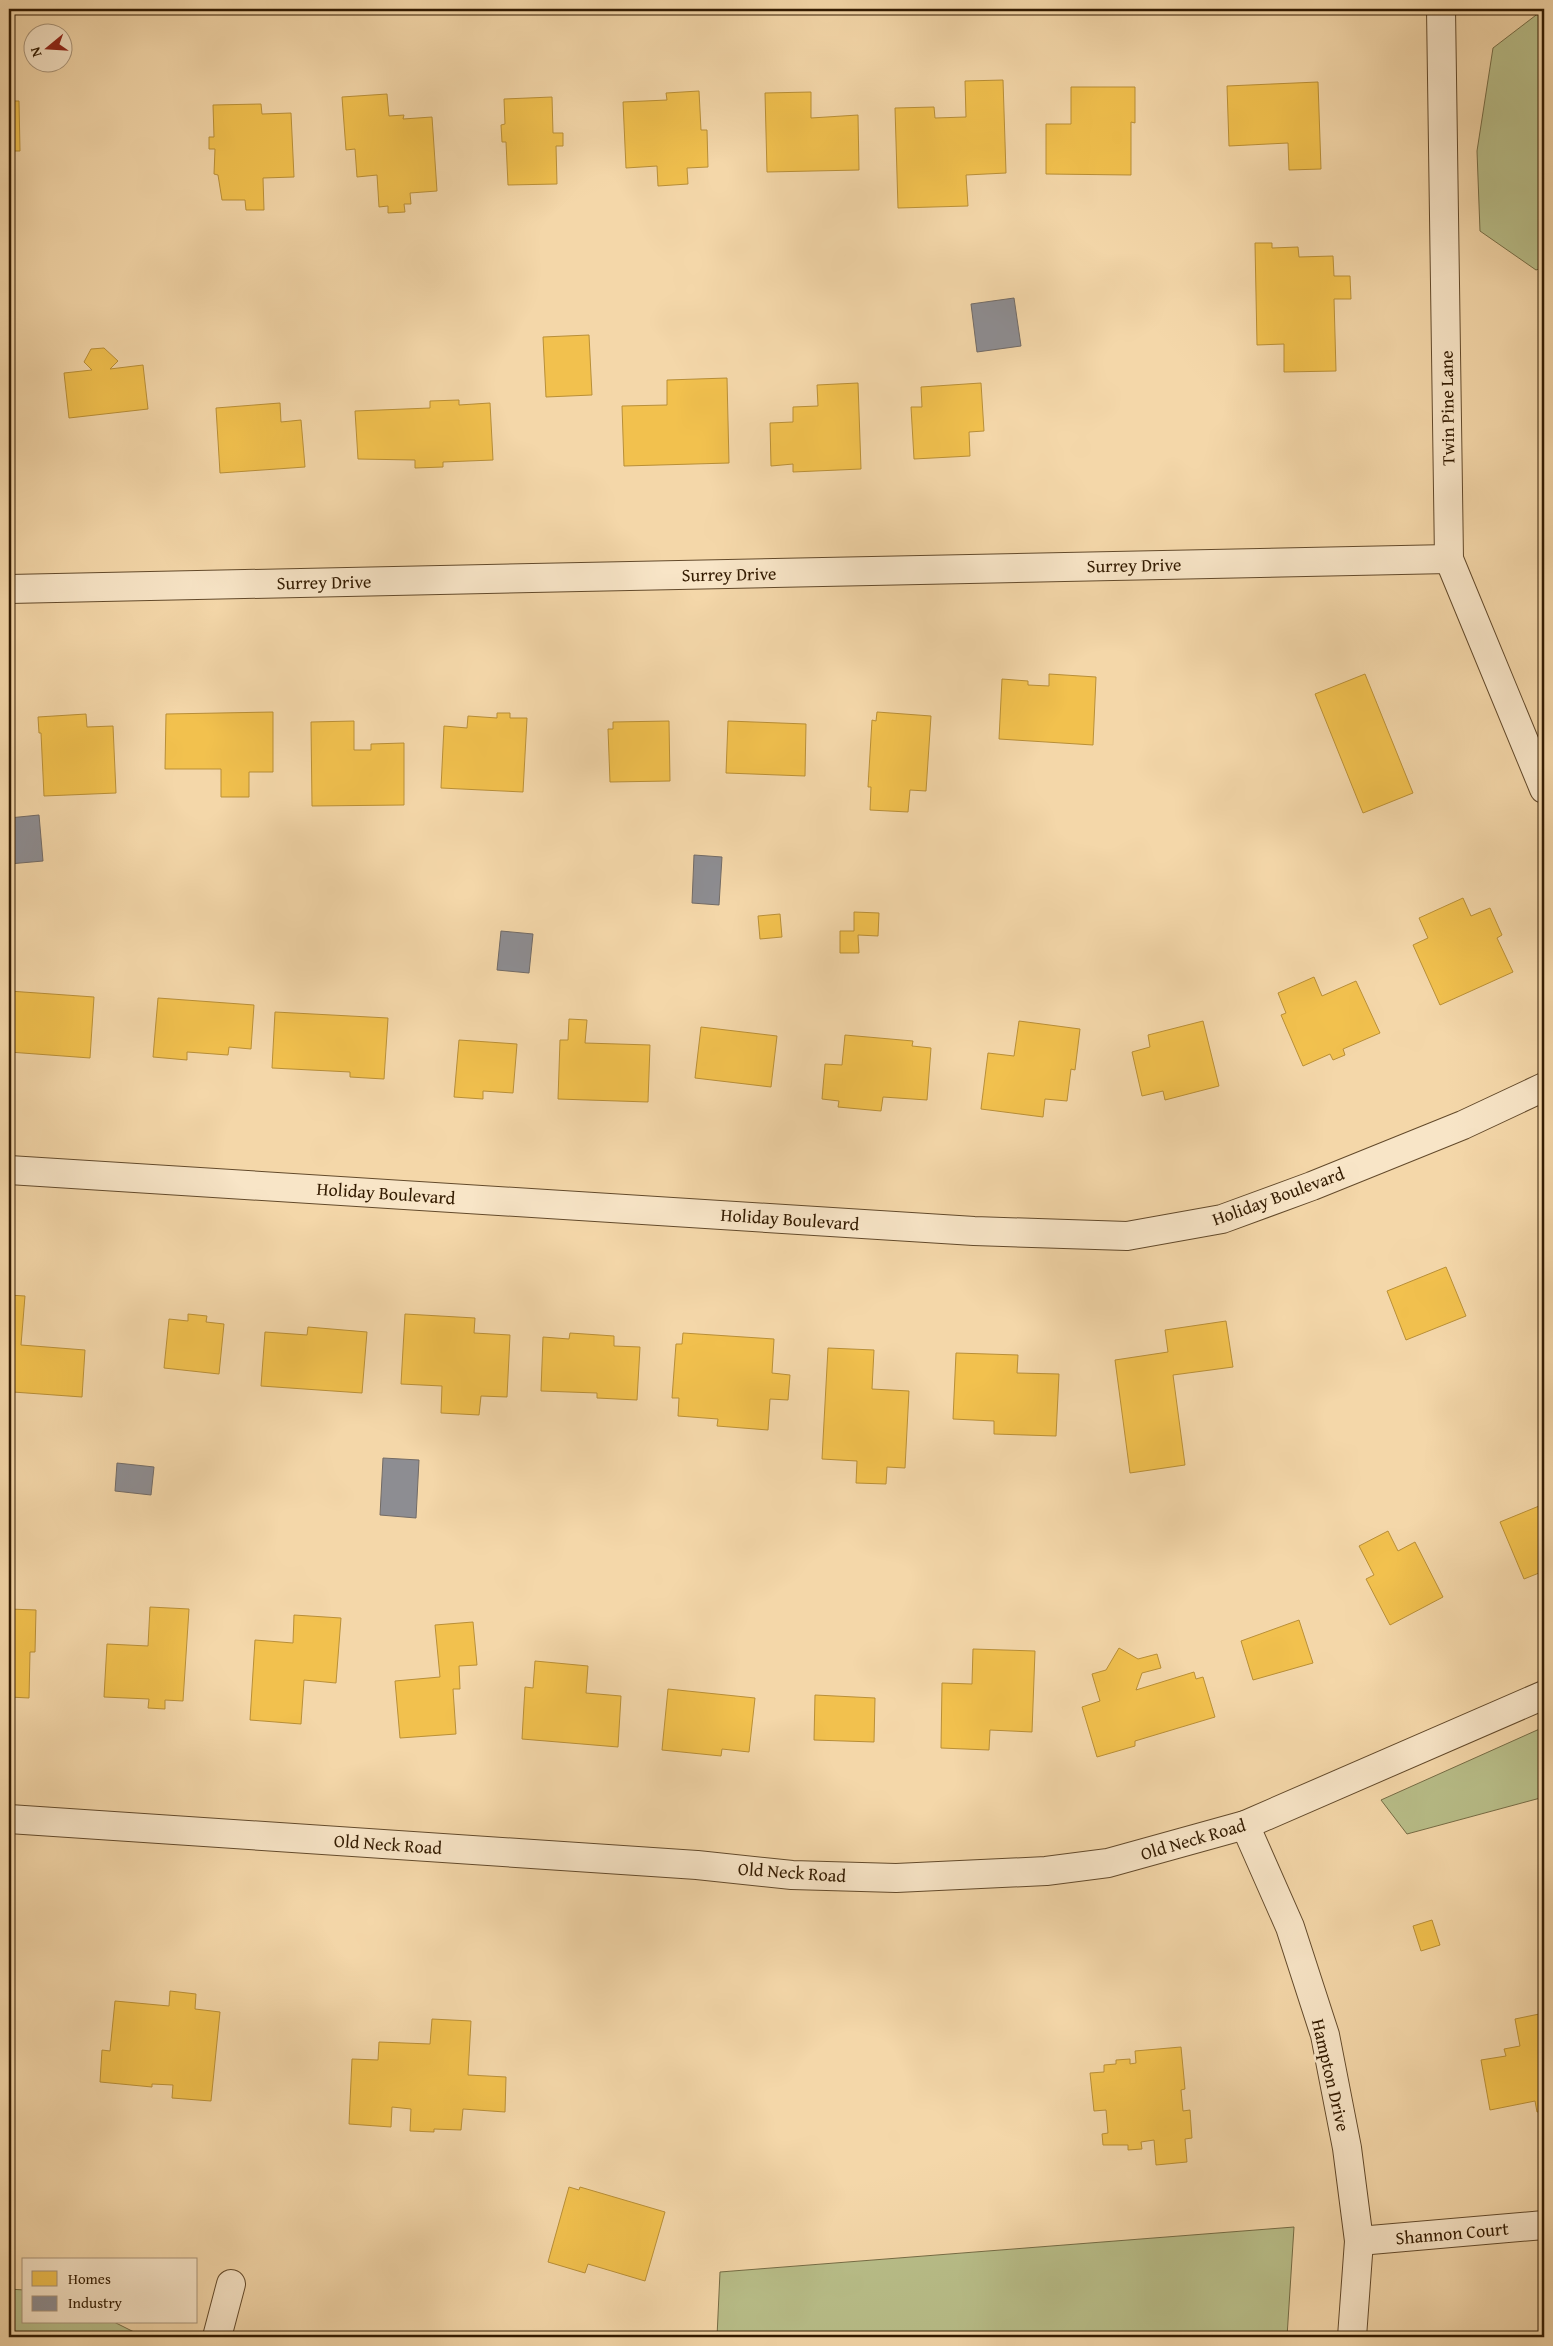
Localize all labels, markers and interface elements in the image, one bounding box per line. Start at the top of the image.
north arrow [22,22,72,72]
text: N [24,44,47,60]
street label: Twin Pine Lane [1432,350,1462,466]
street label: Surrey Drive [1086,551,1182,579]
street label: Surrey Drive [681,560,777,588]
street label: Surrey Drive [276,568,372,596]
street label: Holiday Boulevard [1208,1159,1348,1232]
street label: Holiday Boulevard [316,1175,457,1211]
street label: Holiday Boulevard [720,1201,861,1237]
street label: Old Neck Road [1137,1811,1249,1867]
street label: Old Neck Road [333,1827,443,1861]
street label: Old Neck Road [737,1855,847,1889]
street label: Hampton Drive [1305,2016,1357,2134]
street label: Shannon Court [1394,2215,1510,2251]
legend [22,2258,198,2324]
text: Homes [68,2268,111,2289]
text: Industry [68,2292,123,2313]

